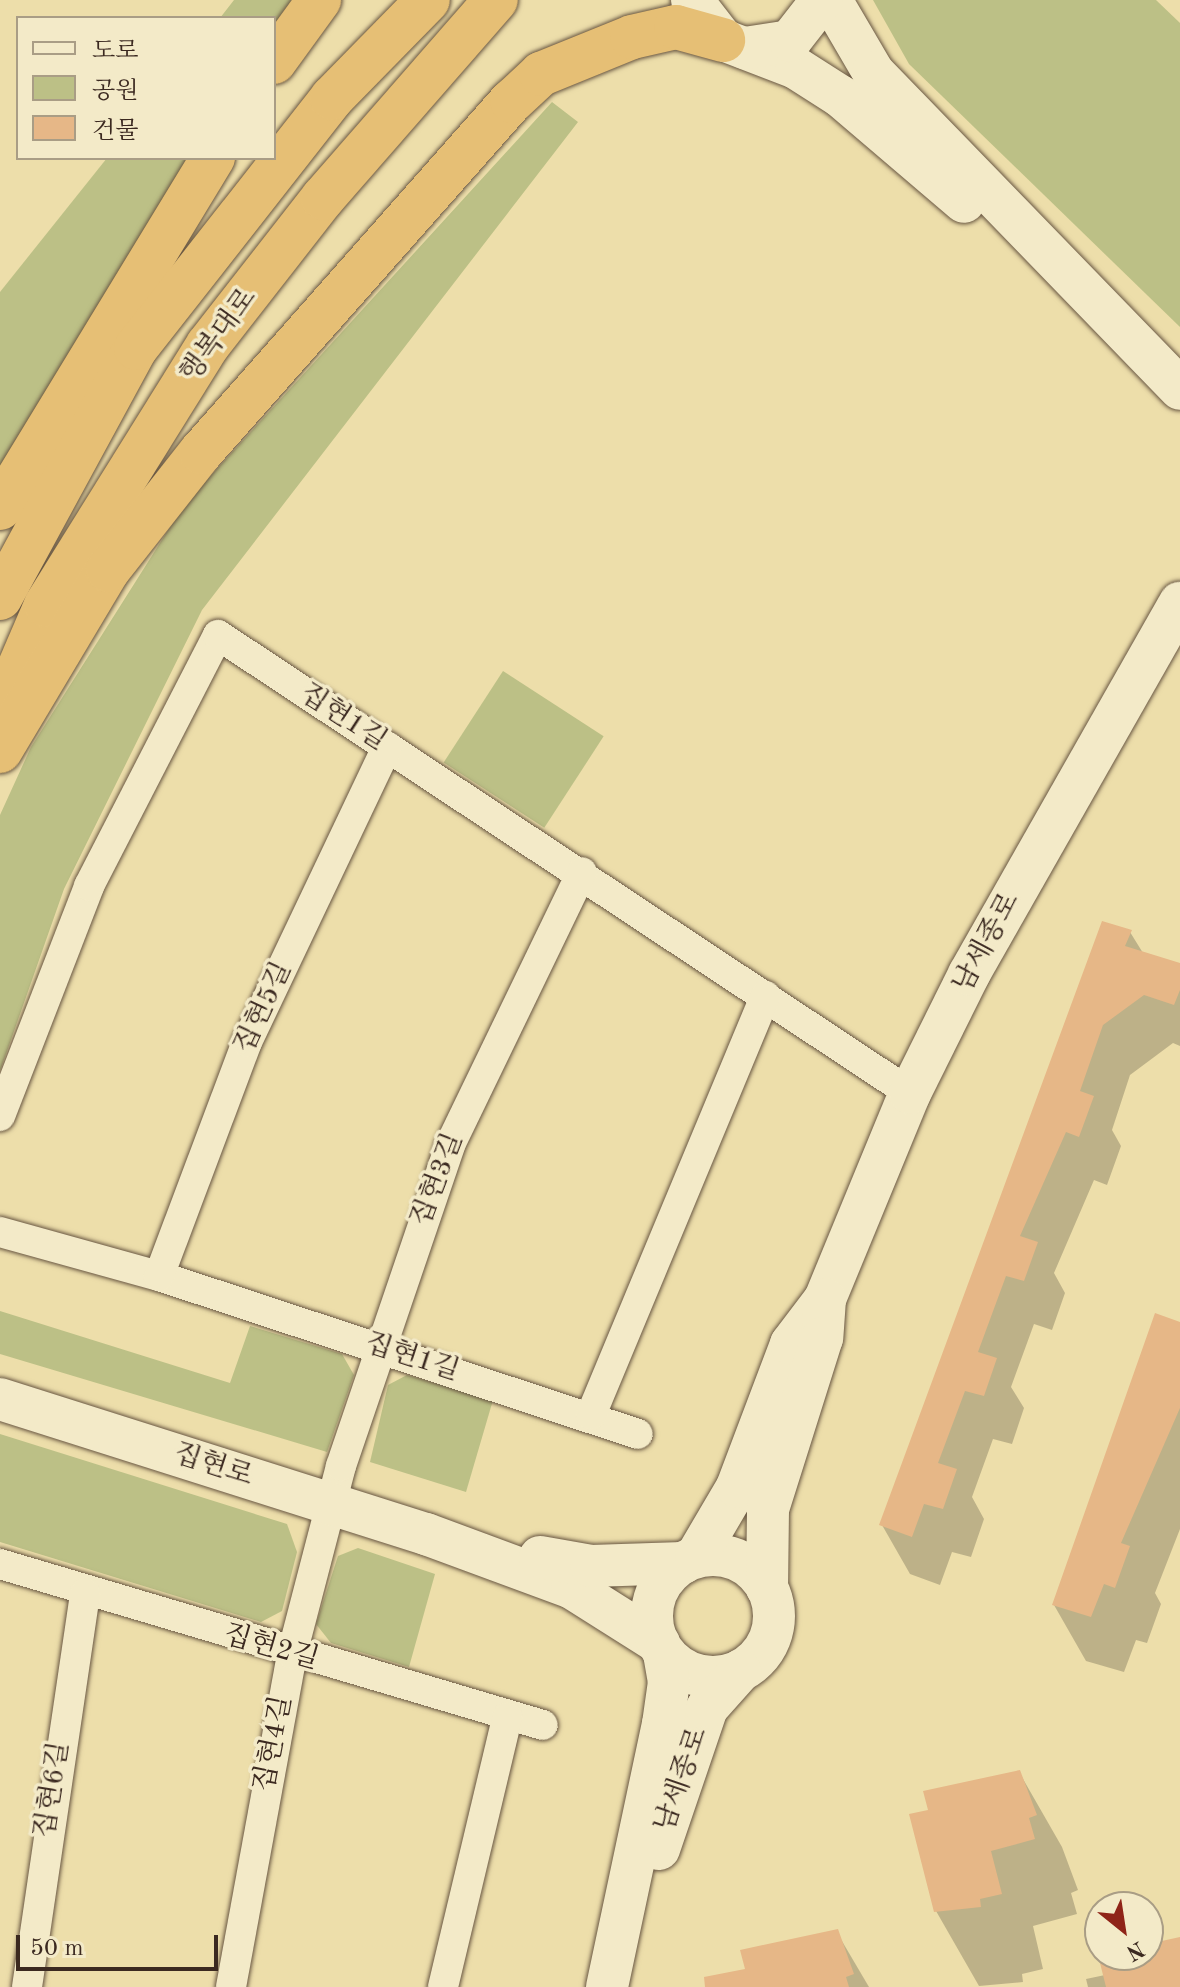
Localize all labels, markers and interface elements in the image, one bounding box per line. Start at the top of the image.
legend [16,16,276,160]
text: 도로 [92,40,138,64]
text: 공원 [92,80,138,104]
text: 건물 [92,120,138,144]
street label: 행복대로 [174,282,264,390]
street label: 집현1길 [293,677,393,759]
street label: 남세종로 [947,887,1027,999]
street label: 집현5길 [228,957,300,1059]
street label: 집현3길 [405,1129,471,1231]
street label: 집현1길 [360,1327,464,1389]
street label: 집현로 [169,1437,257,1495]
street label: 집현2길 [220,1618,322,1678]
street label: 집현4길 [248,1693,300,1795]
street label: 남세종로 [649,1723,715,1837]
street label: 집현6길 [29,1739,77,1841]
north arrow [1084,1891,1164,1971]
scale bar [20,1919,222,1969]
text: N [1122,1936,1148,1964]
text: 50 m [30,1937,84,1961]

